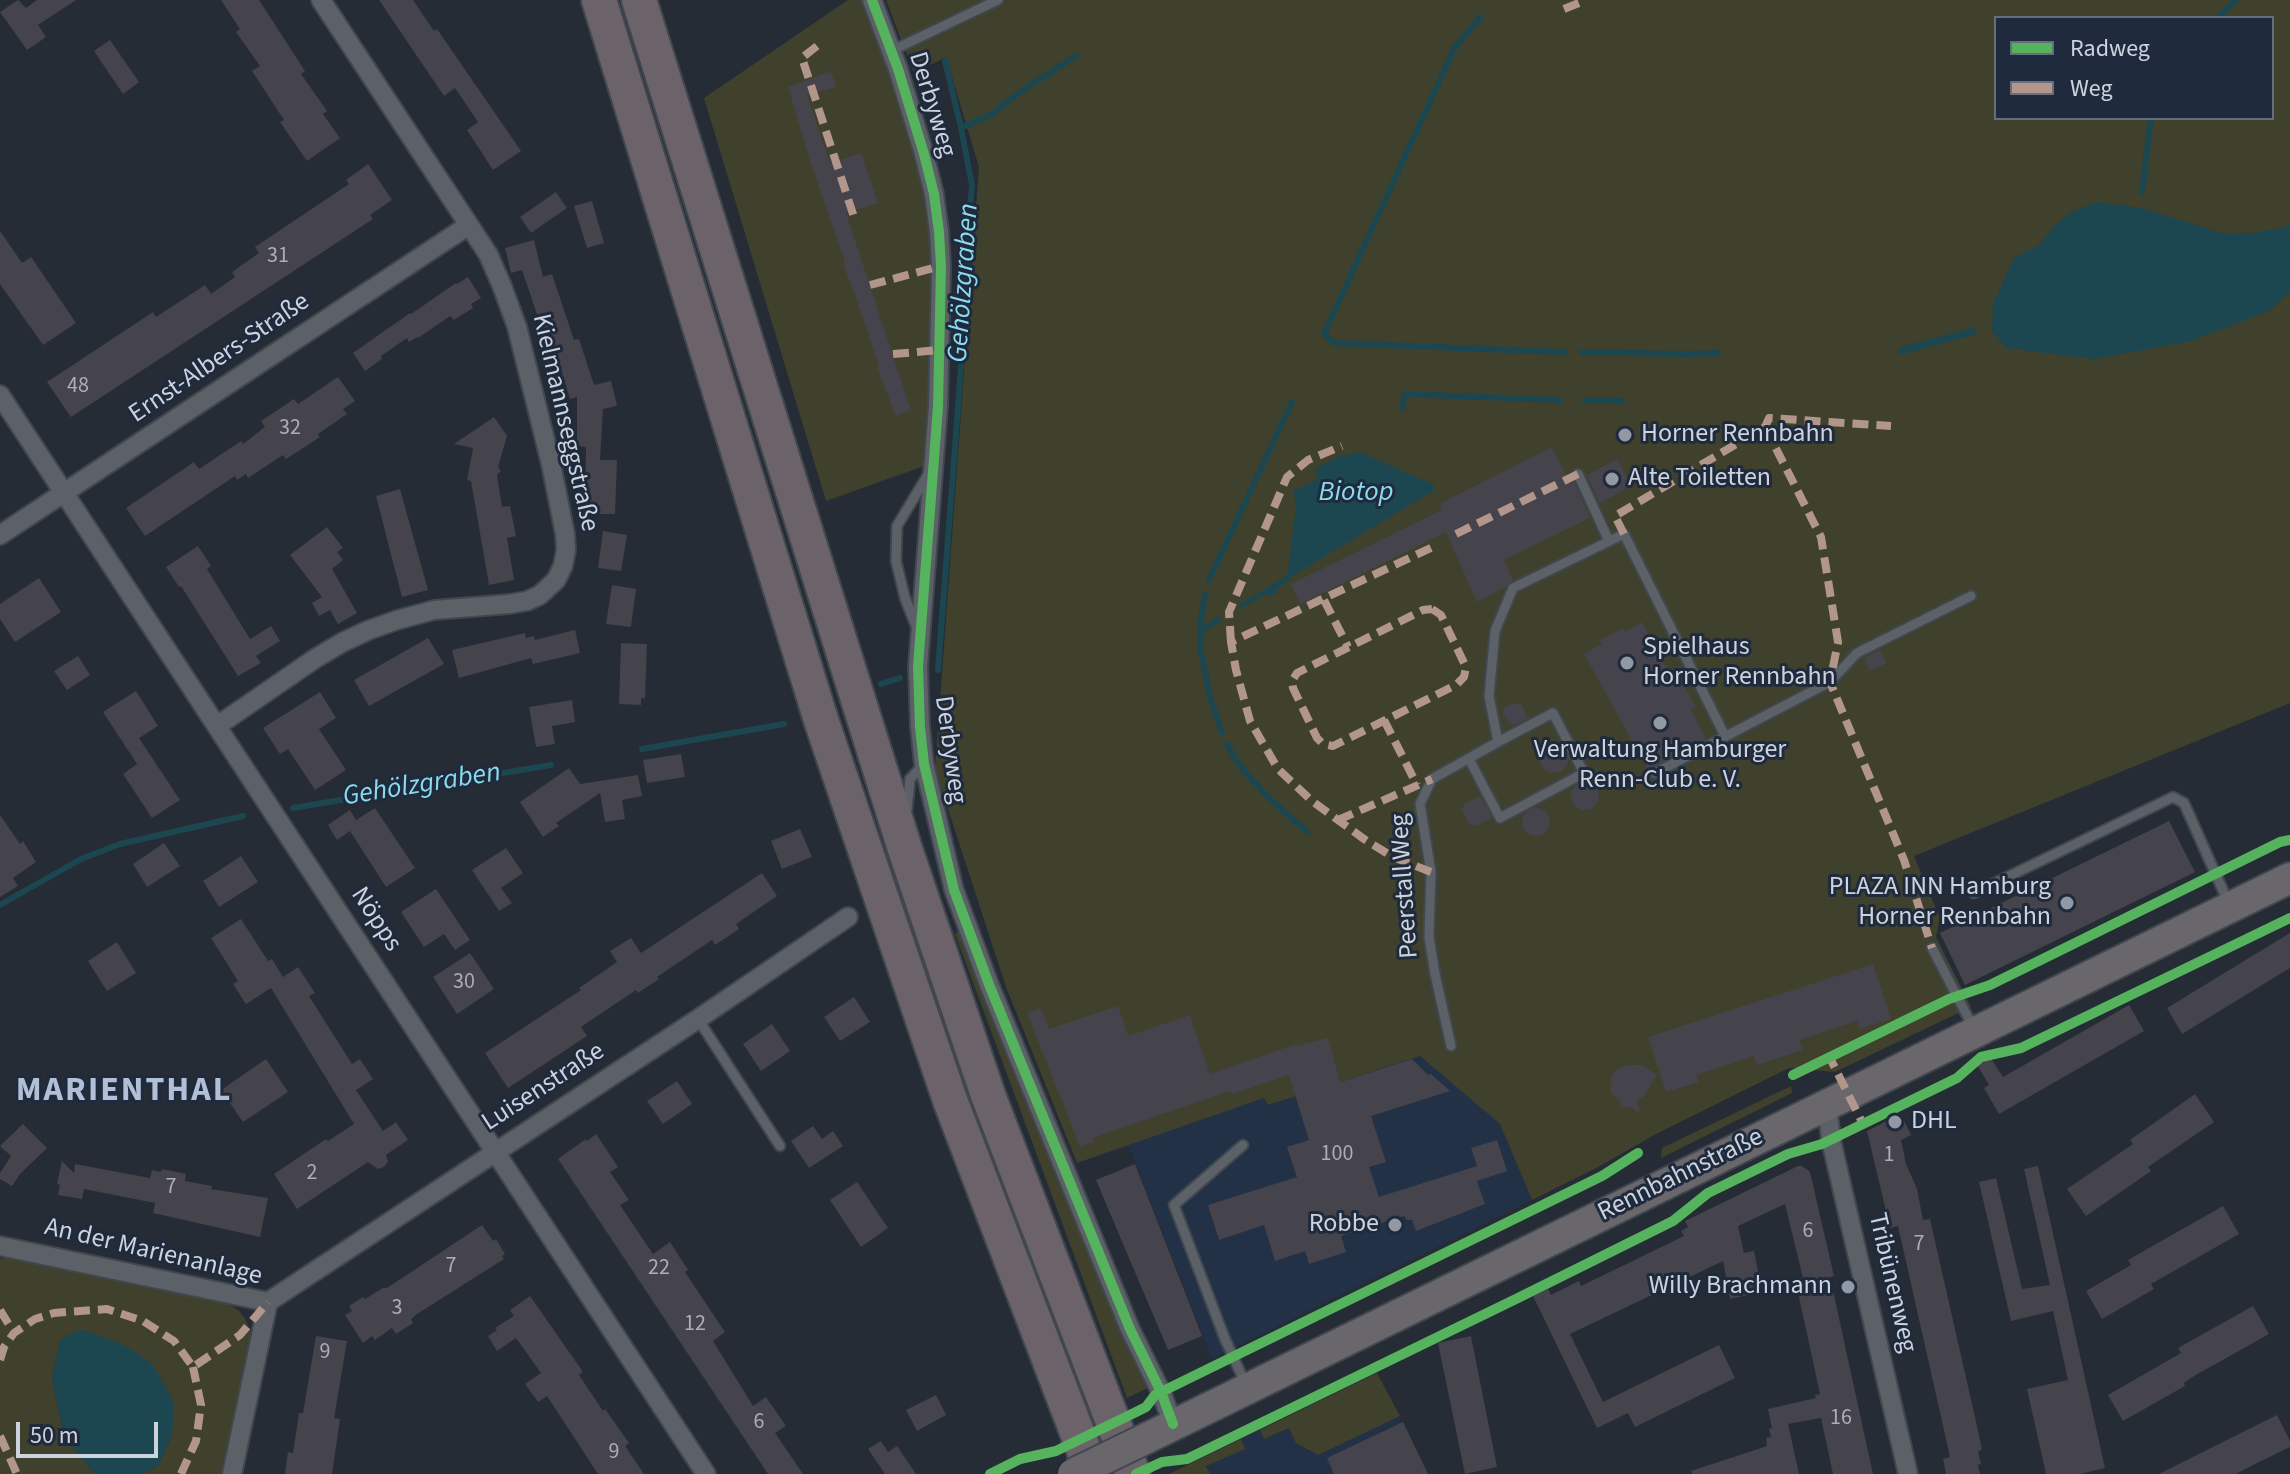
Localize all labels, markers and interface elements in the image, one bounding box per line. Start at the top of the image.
legend [1994,16,2274,120]
text: Radweg [2070,31,2150,66]
street label: Derbyweg [900,48,962,162]
text: Weg [2070,71,2113,106]
water label: Gehölzgraben [943,202,987,364]
house number: 31 [267,244,289,270]
street label: Ernst-Albers-Straße [124,287,316,431]
street label: Kielmannseggstraße [524,311,604,535]
house number: 48 [67,374,89,400]
house number: 32 [279,416,301,442]
place label: Horner Rennbahn [1641,419,1834,451]
marker: Horner Rennbahn [1616,426,1634,444]
place label: Alte Toiletten [1628,463,1771,495]
marker: Alte Toiletten [1603,470,1621,488]
water label: Biotop [1318,477,1394,511]
place label: Spielhaus Horner Rennbahn [1643,632,1836,694]
marker: Spielhaus Horner Rennbahn [1618,654,1636,672]
street label: Derbyweg [926,694,972,806]
marker: Verwaltung Hamburger Renn-Club e. V. [1651,714,1669,732]
place label: Verwaltung Hamburger Renn-Club e. V. [1534,735,1786,796]
water label: Gehölzgraben [341,757,503,815]
street label: Peerstall Weg [1385,813,1427,959]
place label: PLAZA INN Hamburg Horner Rennbahn [1829,872,2051,934]
street label: Nöpps [343,882,407,958]
marker: PLAZA INN Hamburg Horner Rennbahn [2058,894,2076,912]
house number: 30 [453,970,475,996]
street label: Luisenstraße [477,1037,611,1139]
district label: MARIENTHAL [16,1073,232,1113]
place label: DHL [1911,1106,1957,1138]
marker: DHL [1886,1113,1904,1131]
street label: Rennbahnstraße [1593,1123,1769,1229]
house number: 100 [1321,1142,1353,1168]
house number: 1 [1884,1143,1894,1169]
house number: 2 [307,1161,317,1187]
house number: 7 [166,1175,176,1201]
place label: Robbe [1309,1209,1379,1241]
street label: Tribünenweg [1860,1210,1922,1356]
street label: An der Marienanlage [41,1213,265,1293]
marker: Robbe [1386,1216,1404,1234]
house number: 6 [1803,1219,1813,1245]
house number: 7 [1914,1232,1924,1258]
house number: 7 [446,1254,456,1280]
house number: 22 [648,1256,670,1282]
place label: Willy Brachmann [1649,1271,1832,1303]
marker: Willy Brachmann [1839,1278,1857,1296]
house number: 3 [392,1296,402,1322]
house number: 12 [684,1312,706,1338]
house number: 9 [320,1340,330,1366]
scale bar [20,1406,162,1456]
house number: 16 [1830,1406,1852,1432]
house number: 6 [754,1410,764,1436]
text: 50 m [30,1418,79,1453]
house number: 9 [609,1440,619,1466]

